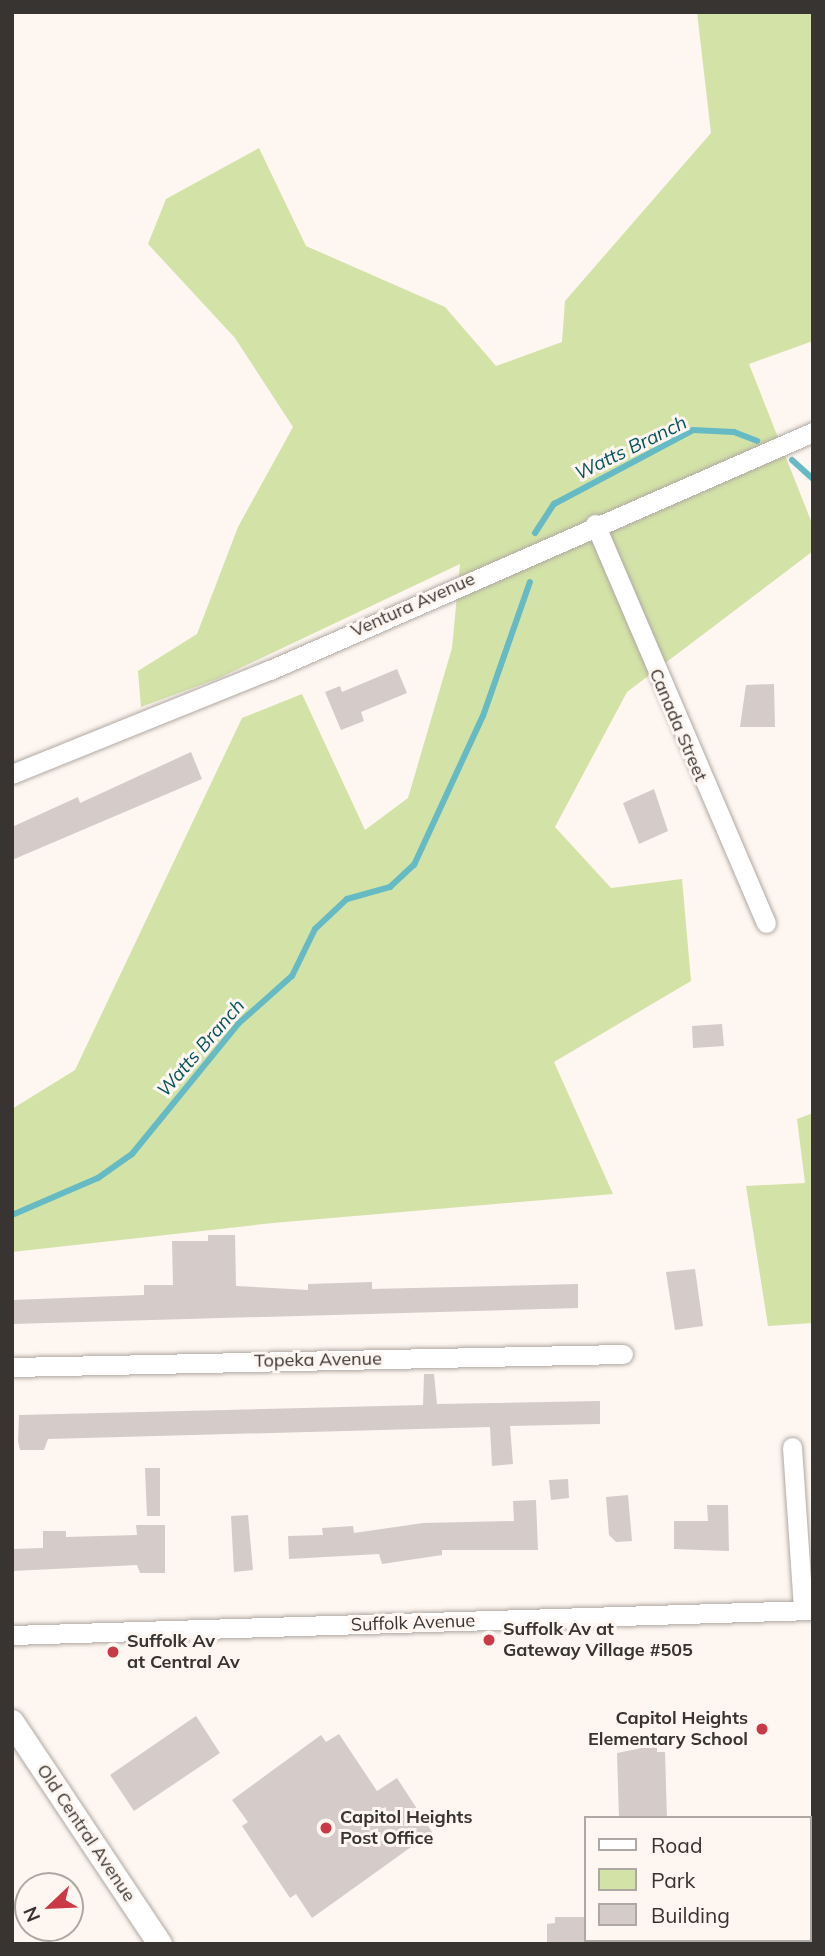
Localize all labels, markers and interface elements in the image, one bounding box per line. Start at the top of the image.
water label: Watts Branch [571,411,691,485]
street label: Ventura Avenue [348,568,478,642]
street label: Canada Street [645,665,711,785]
water label: Watts Branch [152,995,250,1101]
street label: Topeka Avenue [254,1348,382,1372]
street label: Suffolk Avenue [350,1610,476,1636]
place label: Suffolk Av at Gateway Village #505 [503,1619,693,1662]
place label: Suffolk Av at Central Av [127,1631,240,1674]
marker: Suffolk Av at Gateway Village #505 [481,1632,497,1648]
marker: Suffolk Av at Central Av [105,1644,121,1660]
place label: Capitol Heights Elementary School [588,1708,748,1750]
marker: Capitol Heights Elementary School [754,1721,770,1737]
street label: Old Central Avenue [32,1760,140,1906]
place label: Capitol Heights Post Office [340,1807,472,1850]
legend [584,1816,811,1942]
marker: Capitol Heights Post Office [318,1820,334,1836]
text: Road [651,1832,702,1858]
text: Park [651,1867,695,1893]
north arrow [14,1872,84,1942]
text: Building [651,1902,730,1928]
text: N [18,1903,45,1926]

